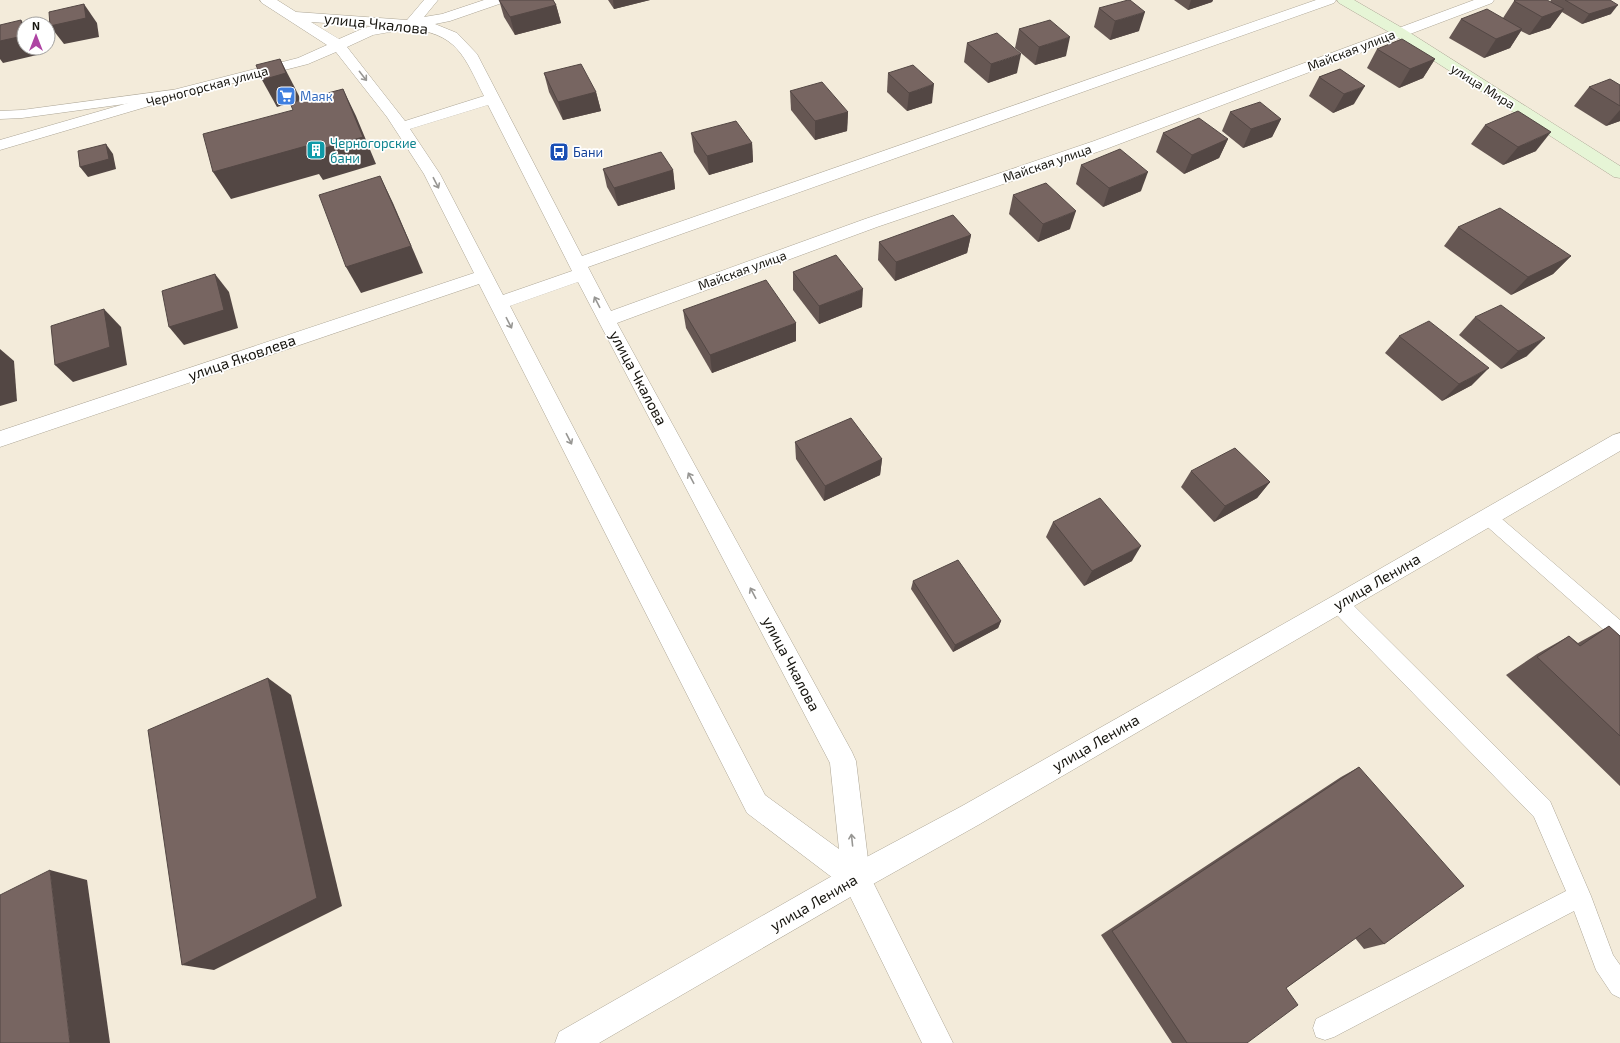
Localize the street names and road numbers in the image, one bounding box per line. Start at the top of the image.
street label: улица Чкалова [323,9,429,38]
street label: Майская улица [1305,26,1397,74]
street label: улица Мира [1448,60,1518,112]
street label: Черногорская улица [144,62,270,110]
street label: Майская улица [1000,140,1094,186]
street label: Майская улица [696,247,788,293]
street label: улица Чкалова [606,327,671,428]
street label: улица Яковлева [186,330,298,385]
street label: улица Ленина [1330,549,1424,614]
street label: улица Чкалова [759,613,824,714]
street label: улица Ленина [1049,710,1143,775]
street label: улица Ленина [767,870,861,935]

